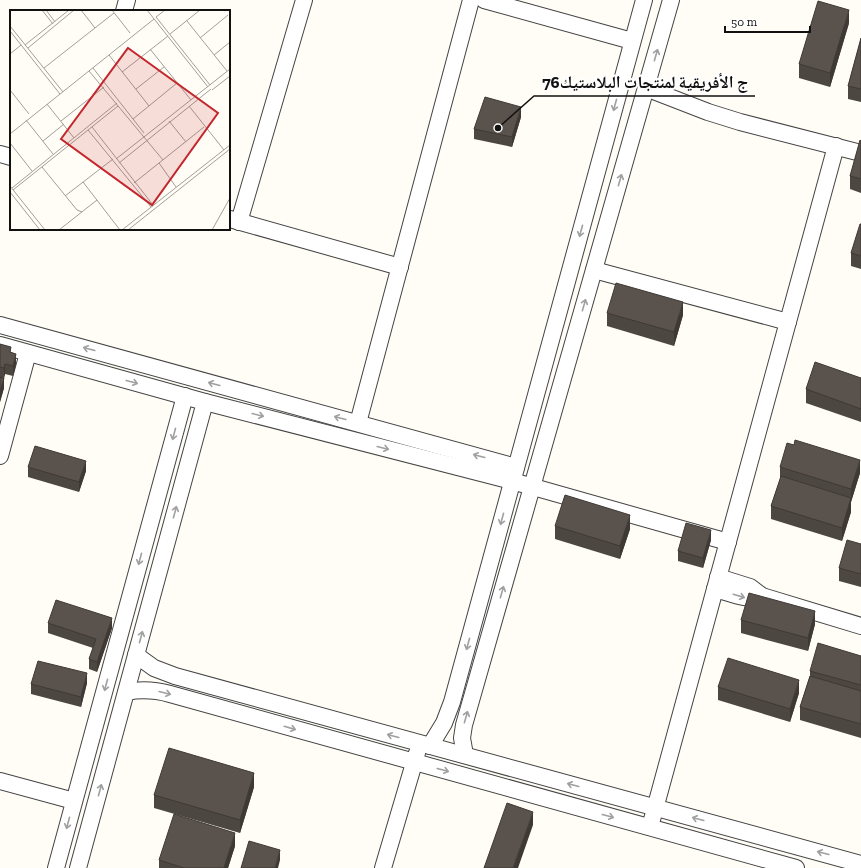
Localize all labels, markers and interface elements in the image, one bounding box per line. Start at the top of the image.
scale bar [725,8,810,34]
inset map [10,10,230,230]
text: 50 m [731,15,758,29]
one-way arrow [653,48,660,61]
callout: 76ج الأفريقية لمنتجات البلاستيك [534,67,755,96]
text: 76ج الأفريقية لمنتجات البلاستيك [542,72,748,93]
one-way arrow [611,98,618,111]
one-way arrow [617,173,624,186]
one-way arrow [576,224,584,237]
one-way arrow [581,298,588,311]
one-way arrow [83,345,96,353]
one-way arrow [125,378,138,386]
one-way arrow [208,380,221,387]
one-way arrow [251,412,264,420]
one-way arrow [334,414,347,421]
one-way arrow [170,427,178,440]
one-way arrow [377,445,390,452]
one-way arrow [472,452,485,459]
one-way arrow [172,506,179,519]
one-way arrow [498,512,505,525]
one-way arrow [136,552,143,565]
one-way arrow [499,586,506,599]
one-way arrow [732,593,745,600]
one-way arrow [138,631,145,644]
one-way arrow [464,638,471,651]
one-way arrow [102,678,109,691]
one-way arrow [158,690,171,697]
one-way arrow [463,711,470,724]
one-way arrow [284,725,297,732]
one-way arrow [387,732,400,739]
one-way arrow [436,767,449,774]
one-way arrow [566,781,579,788]
one-way arrow [97,784,104,797]
one-way arrow [602,813,615,820]
one-way arrow [692,815,705,822]
one-way arrow [64,817,71,830]
one-way arrow [817,849,830,856]

